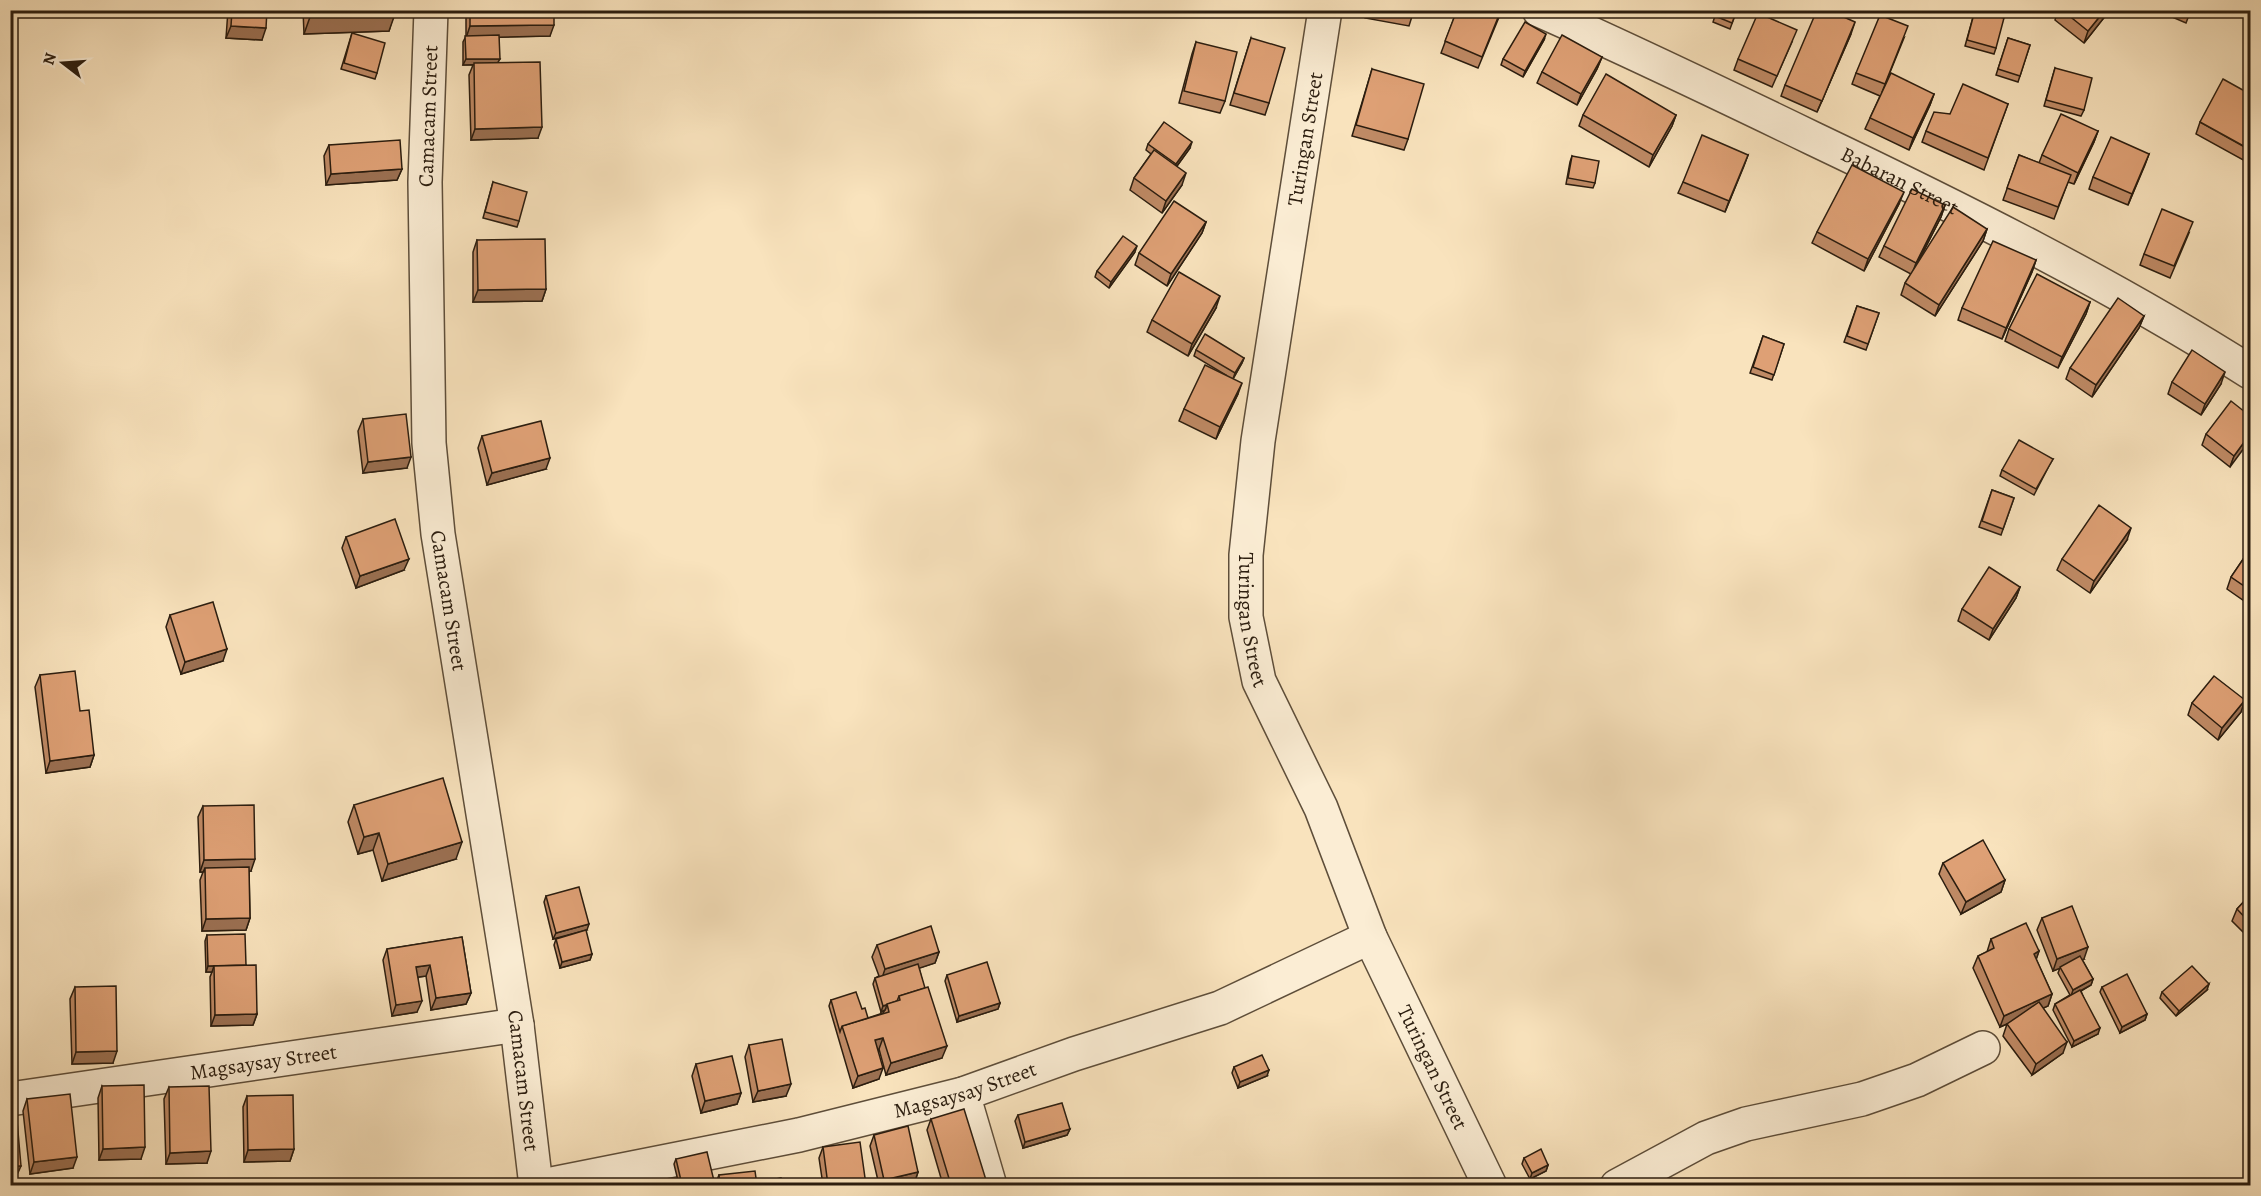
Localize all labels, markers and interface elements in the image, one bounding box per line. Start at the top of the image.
north arrow [33,33,93,93]
street label: Camacam Street [412,45,444,187]
text: N [37,50,62,68]
street label: Turingan Street [1281,70,1329,208]
street label: Babaran Street [1836,140,1963,221]
street label: Camacam Street [424,528,474,673]
street label: Turingan Street [1232,553,1274,692]
street label: Turingan Street [1391,1000,1475,1134]
street label: Camacam Street [501,1008,546,1153]
street label: Magsaysay Street [188,1037,339,1087]
street label: Magsaysay Street [891,1055,1040,1125]

